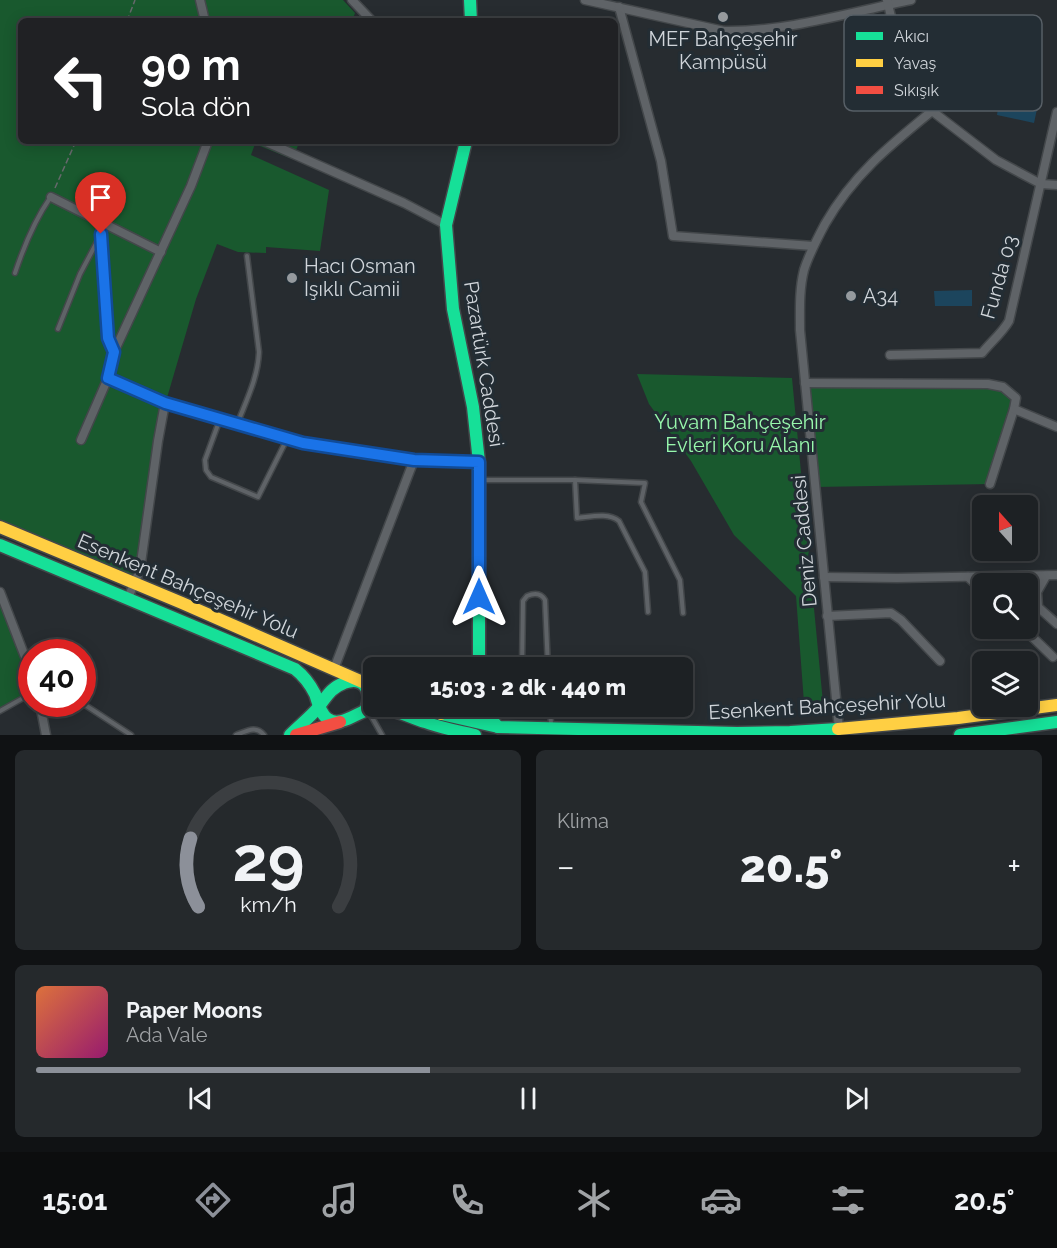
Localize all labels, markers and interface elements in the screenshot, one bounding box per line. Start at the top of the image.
marker: MEF Bahçeşehir Kampüsü [716,10,730,24]
legend [844,15,1042,111]
place label: MEF Bahçeşehir Kampüsü [648,27,798,74]
text: Akıcı [894,27,929,46]
text: 90 m [141,41,241,90]
icon: left [42,42,120,120]
text: Yavaş [894,54,936,73]
text: Sıkışık [894,81,939,100]
text: Sola dön [141,91,251,122]
pin [75,172,126,234]
icon: arrive [84,181,117,214]
street label: Funda 03 [976,232,1022,322]
place label: Hacı Osman Işıklı Camii [304,254,416,301]
marker: Hacı Osman Işıklı Camii [285,271,299,285]
street label: Pazartürk Caddesi [459,279,509,449]
place label: A34 [863,284,898,308]
marker: A34 [844,289,858,303]
park label: Yuvam Bahçeşehir Evleri Koru Alanı [654,410,826,457]
street label: Deniz Caddesi [786,474,822,608]
north arrow [972,495,1038,561]
map controls [972,495,1038,717]
street label: Esenkent Bahçeşehir Yolu [74,529,302,643]
position arrow [447,565,511,629]
button: search [972,573,1038,639]
speed limit sign: 40 [18,639,96,717]
button: layers [972,651,1038,717]
text: 15:03 · 2 dk · 440 m [430,674,626,700]
street label: Esenkent Bahçeşehir Yolu [708,688,946,724]
text: Klima [557,809,609,833]
text: 29 [232,822,304,896]
text: 20.5° [740,840,842,893]
text: − [557,847,575,886]
text: + [1007,847,1021,886]
text: km/h [240,892,296,917]
text: Paper Moons [126,997,262,1023]
text: Ada Vale [126,1023,208,1047]
icon: previous [184,1082,217,1115]
icon: pause [512,1082,545,1115]
icon: next [840,1082,873,1115]
icon: directions [192,1179,234,1221]
icon: music [319,1179,361,1221]
icon: phone [446,1179,488,1221]
icon: climate [573,1179,615,1221]
icon: car [700,1179,742,1221]
icon: filters [827,1179,869,1221]
text: 15:01 [42,1185,107,1216]
text: 20.5° [954,1185,1014,1216]

